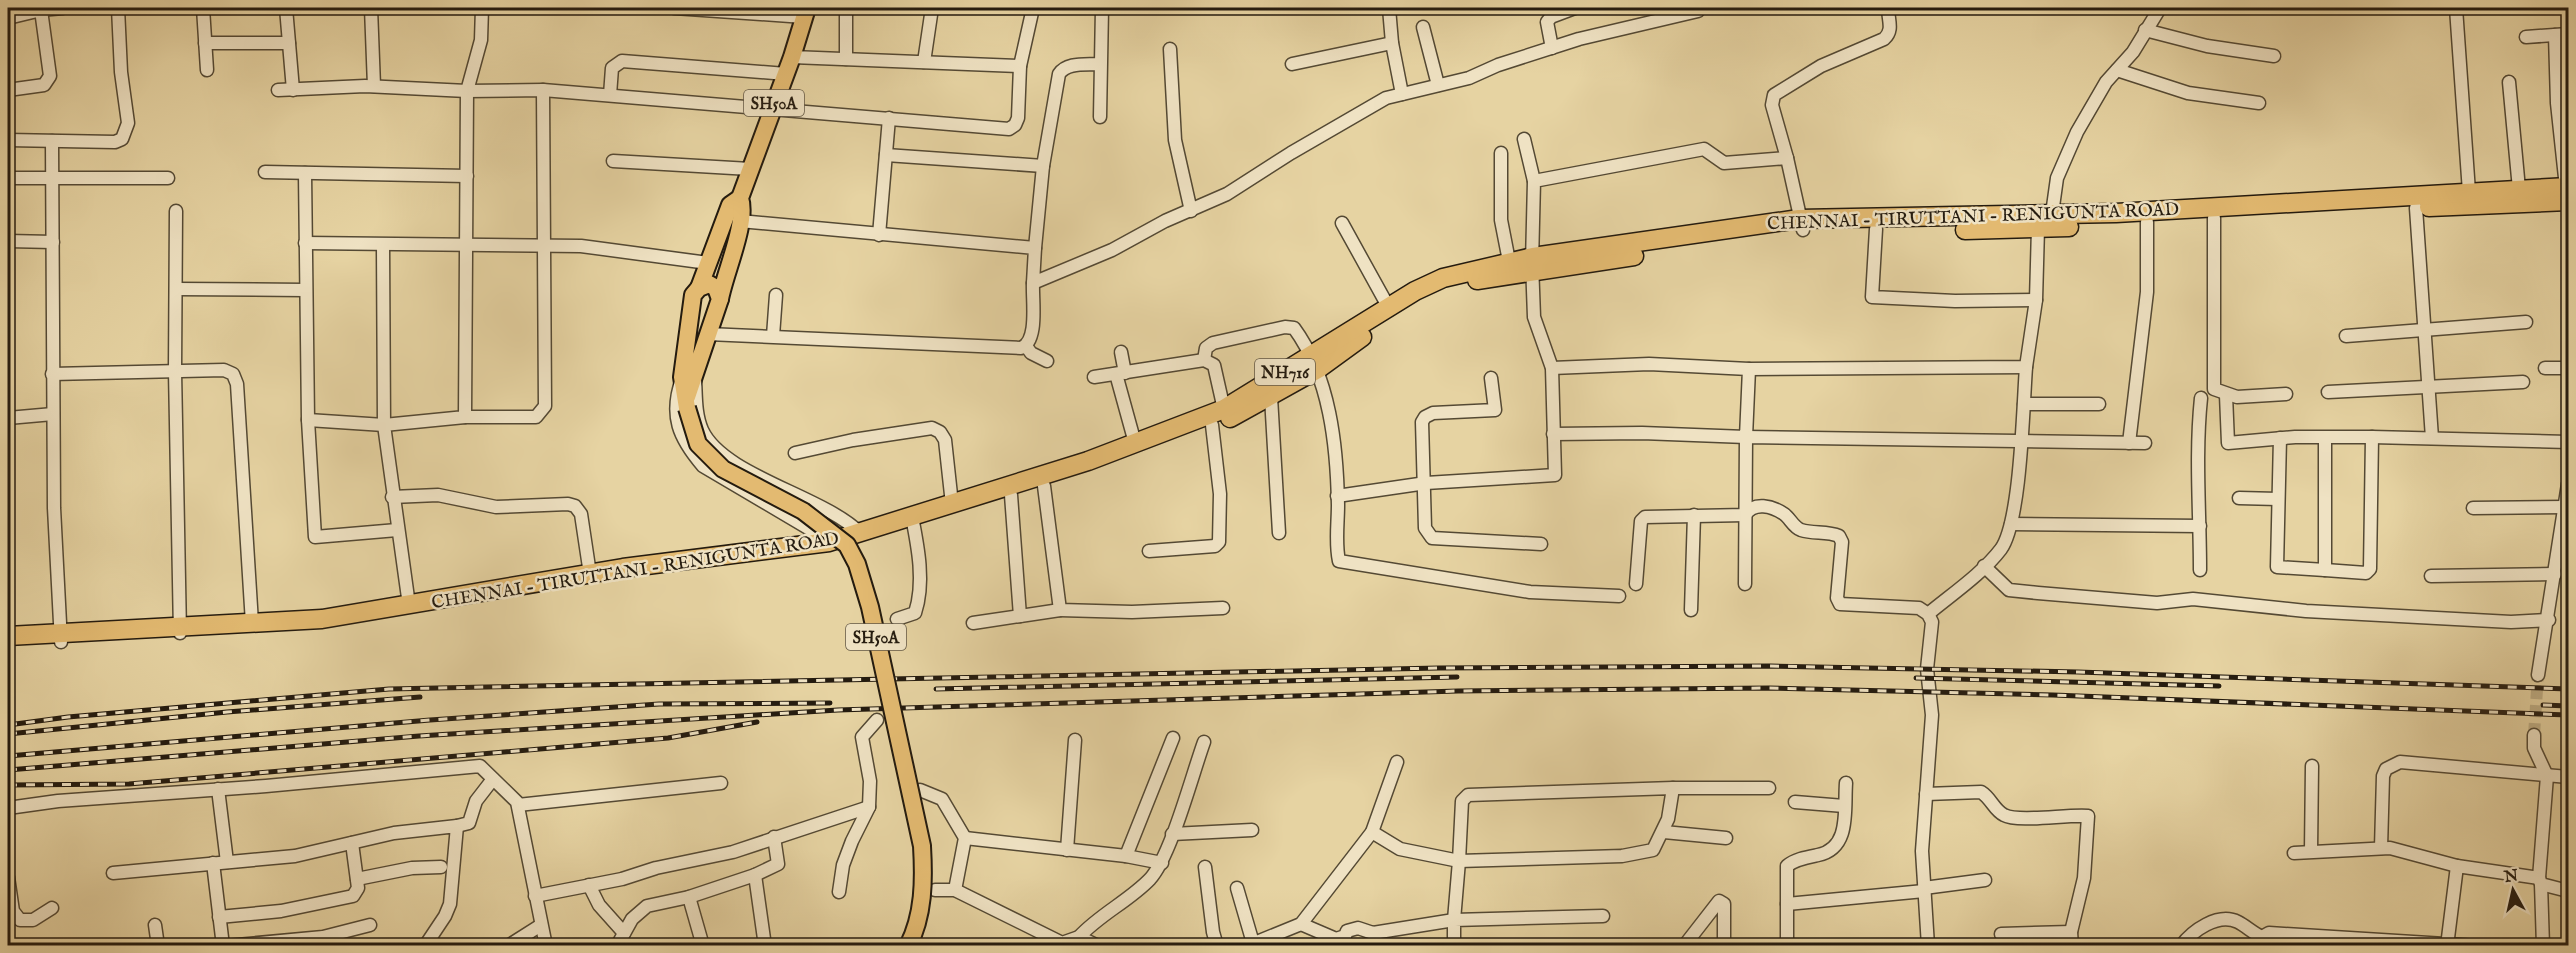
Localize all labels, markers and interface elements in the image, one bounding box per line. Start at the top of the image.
road number: SH50A [744,90,804,116]
street label: CHENNAI - TIRUTTANI - RENIGUNTA ROAD [1767,199,2179,236]
road number: NH716 [1255,359,1315,385]
street label: CHENNAI - TIRUTTANI - RENIGUNTA ROAD [430,528,841,615]
road number: SH50A [846,624,906,650]
north arrow [2483,860,2543,920]
text: N [2502,866,2520,888]

